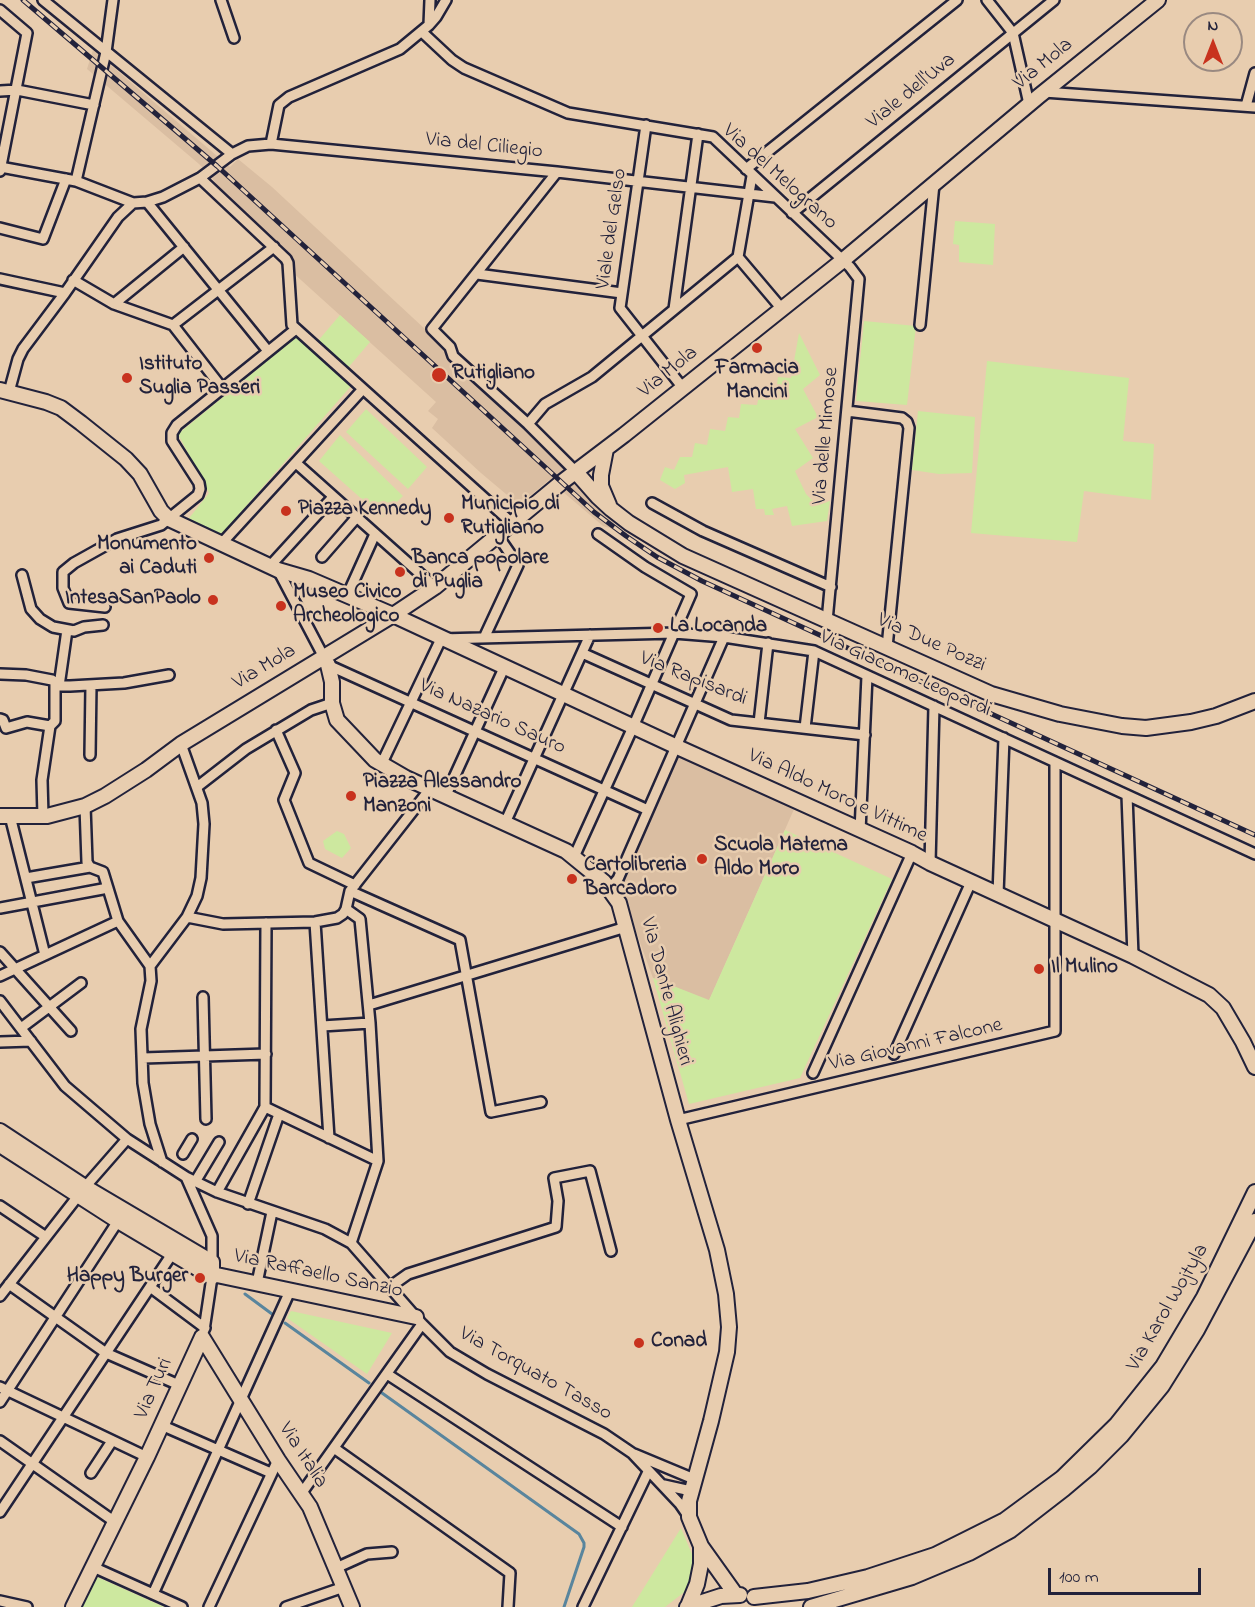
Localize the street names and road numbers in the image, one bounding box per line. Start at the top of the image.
street label: Via Mola [1009,33,1079,97]
street label: Viale dell'Uva [862,48,962,136]
street label: Via del Melograno [716,120,842,236]
street label: Via del Ciliegio [424,128,544,166]
street label: Viale del Gelso [592,167,634,291]
street label: Via Mola [634,341,704,405]
street label: Via delle Mimose [808,366,846,506]
street label: Via Due Pozzi [873,609,989,679]
street label: Via Giacomo Leopardi [815,626,995,724]
street label: Via Mola [229,639,301,697]
street label: Via Rapisardi [636,647,750,713]
street label: Via Nazario Sauro [415,674,569,762]
street label: Via Aldo Moro e Vittime [743,744,931,850]
street label: Via Dante Alighieri [633,915,697,1069]
street label: Via Giovanni Falcone [827,1014,1005,1078]
street label: Via Karol Wojtyla [1122,1240,1216,1376]
street label: Via Raffaello Sanzio [231,1245,405,1305]
street label: Via Torquato Tasso [454,1323,616,1427]
street label: Via Turi [130,1355,180,1423]
street label: Via Italia [271,1418,333,1494]

